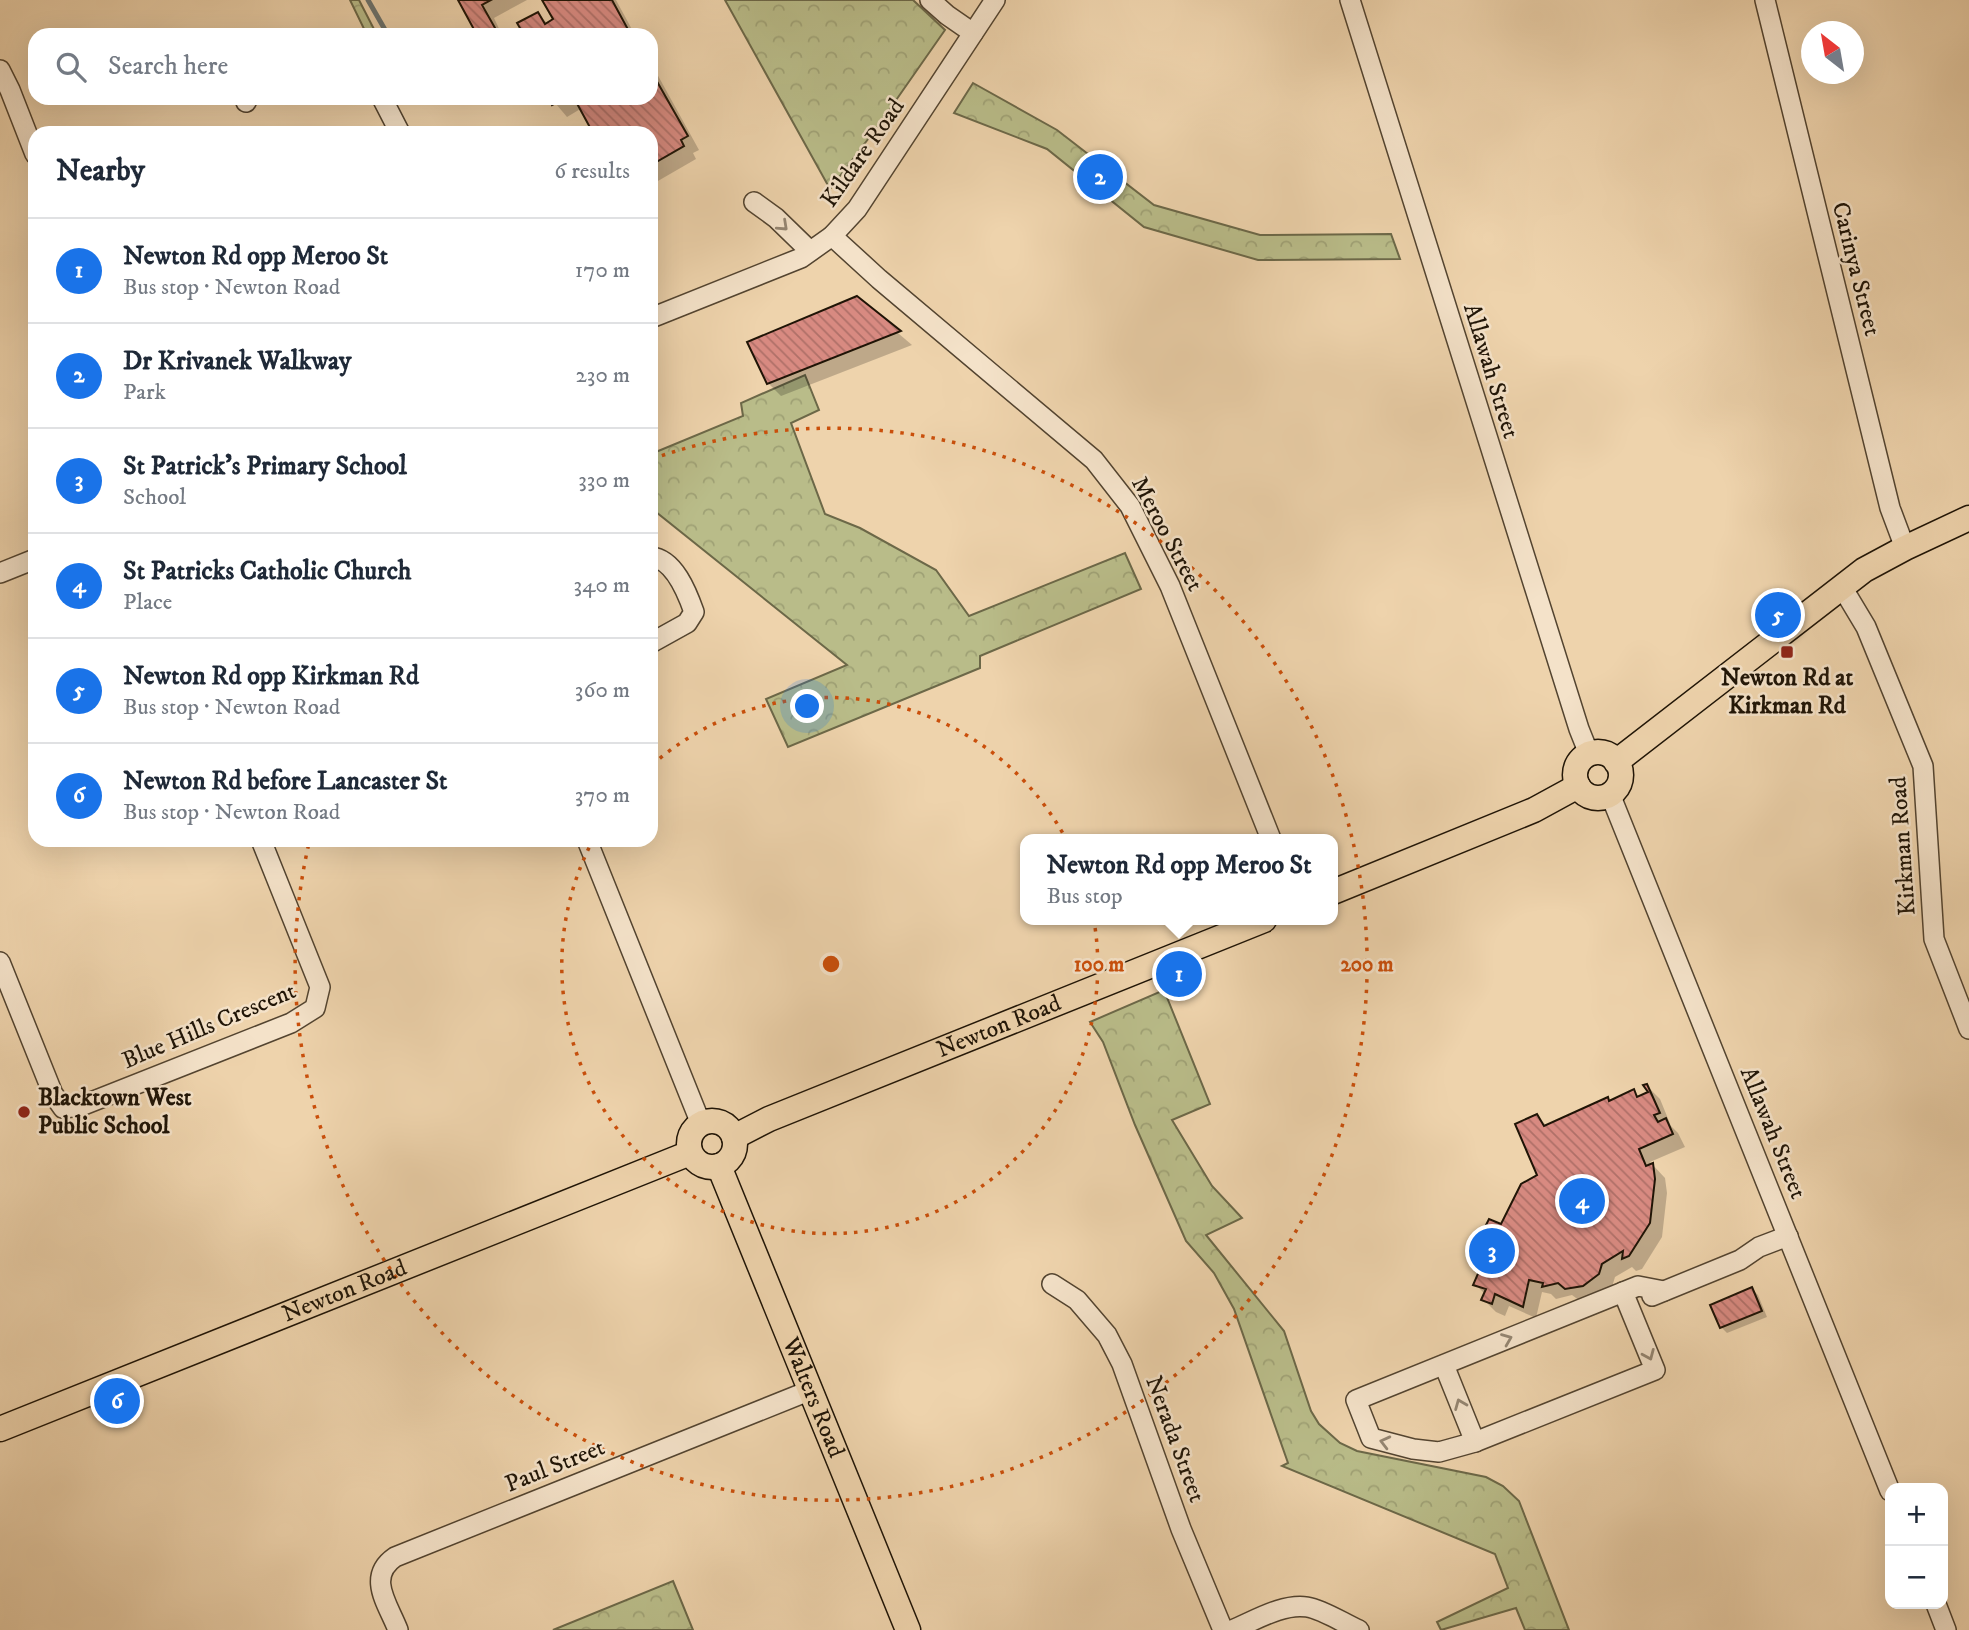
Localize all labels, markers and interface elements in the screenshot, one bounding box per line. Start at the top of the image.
north arrow [1801,21,1864,84]
search box [28,28,658,105]
icon: search [52,48,90,86]
text: Search here [108,50,228,83]
street label: Kildare Road [815,93,911,213]
pin: 2 [1077,151,1123,203]
text: Nearby [56,153,145,190]
text: 6 results [554,157,630,186]
street label: Carinya Street [1825,199,1887,339]
one-way arrow [775,217,788,230]
text: Newton Rd opp Meroo St [123,240,388,273]
text: 1 [75,256,83,285]
text: 170 m [575,256,630,285]
text: Bus stop · Newton Road [123,273,340,302]
street label: Allawah Street [1456,300,1526,443]
text: Dr Krivanek Walkway [123,345,351,378]
text: 2 [73,361,85,390]
text: 230 m [576,361,630,390]
text: Park [123,378,166,407]
text: St Patrick's Primary School [123,450,407,483]
text: 3 [75,466,83,495]
text: 330 m [578,466,630,495]
street label: Meroo Street [1124,471,1210,597]
text: School [123,483,186,512]
text: St Patricks Catholic Church [123,555,412,588]
text: 4 [72,571,86,600]
text: 340 m [574,571,630,600]
text: Place [123,588,172,617]
pin: 5 [1755,589,1801,641]
marker: Newton Rd at Kirkman Rd [1779,644,1795,660]
text: Newton Rd opp Kirkman Rd [123,660,419,693]
place label: Newton Rd at Kirkman Rd [1721,663,1854,721]
text: 5 [73,676,85,705]
text: 360 m [575,676,630,705]
your location [790,689,824,723]
text: Bus stop · Newton Road [123,693,340,722]
text: Newton Rd before Lancaster St [123,765,447,798]
street label: Kirkman Road [1883,775,1923,917]
text: 6 [73,781,85,810]
text: 370 m [575,781,630,810]
text: Bus stop · Newton Road [123,798,340,827]
popup [1020,834,1338,925]
text: Newton Rd opp Meroo St [1046,849,1312,882]
text: Bus stop [1046,882,1122,911]
pin: 1 [1156,948,1202,1000]
centre of rings [819,952,843,976]
text: 100 m [1074,952,1124,978]
text: 200 m [1340,952,1394,978]
street label: Blue Hills Crescent [118,976,301,1076]
street label: Newton Road [932,988,1065,1065]
street label: Allawah Street [1733,1063,1813,1204]
place label: Blacktown West Public School [38,1083,192,1141]
marker: Blacktown West Public School [16,1104,32,1120]
pin: 4 [1559,1175,1605,1227]
pin: 3 [1469,1225,1515,1277]
street label: Newton Road [278,1253,411,1330]
street label: Walters Road [775,1332,851,1462]
one-way arrow [1499,1333,1512,1347]
one-way arrow [1641,1348,1655,1360]
street label: Nerada Street [1138,1372,1212,1507]
pin: 6 [94,1375,140,1427]
one-way arrow [1454,1399,1468,1411]
street label: Paul Street [501,1432,610,1500]
one-way arrow [1379,1436,1391,1450]
map controls [1885,1483,1948,1609]
button: + [1885,1483,1948,1546]
button: − [1885,1546,1948,1609]

